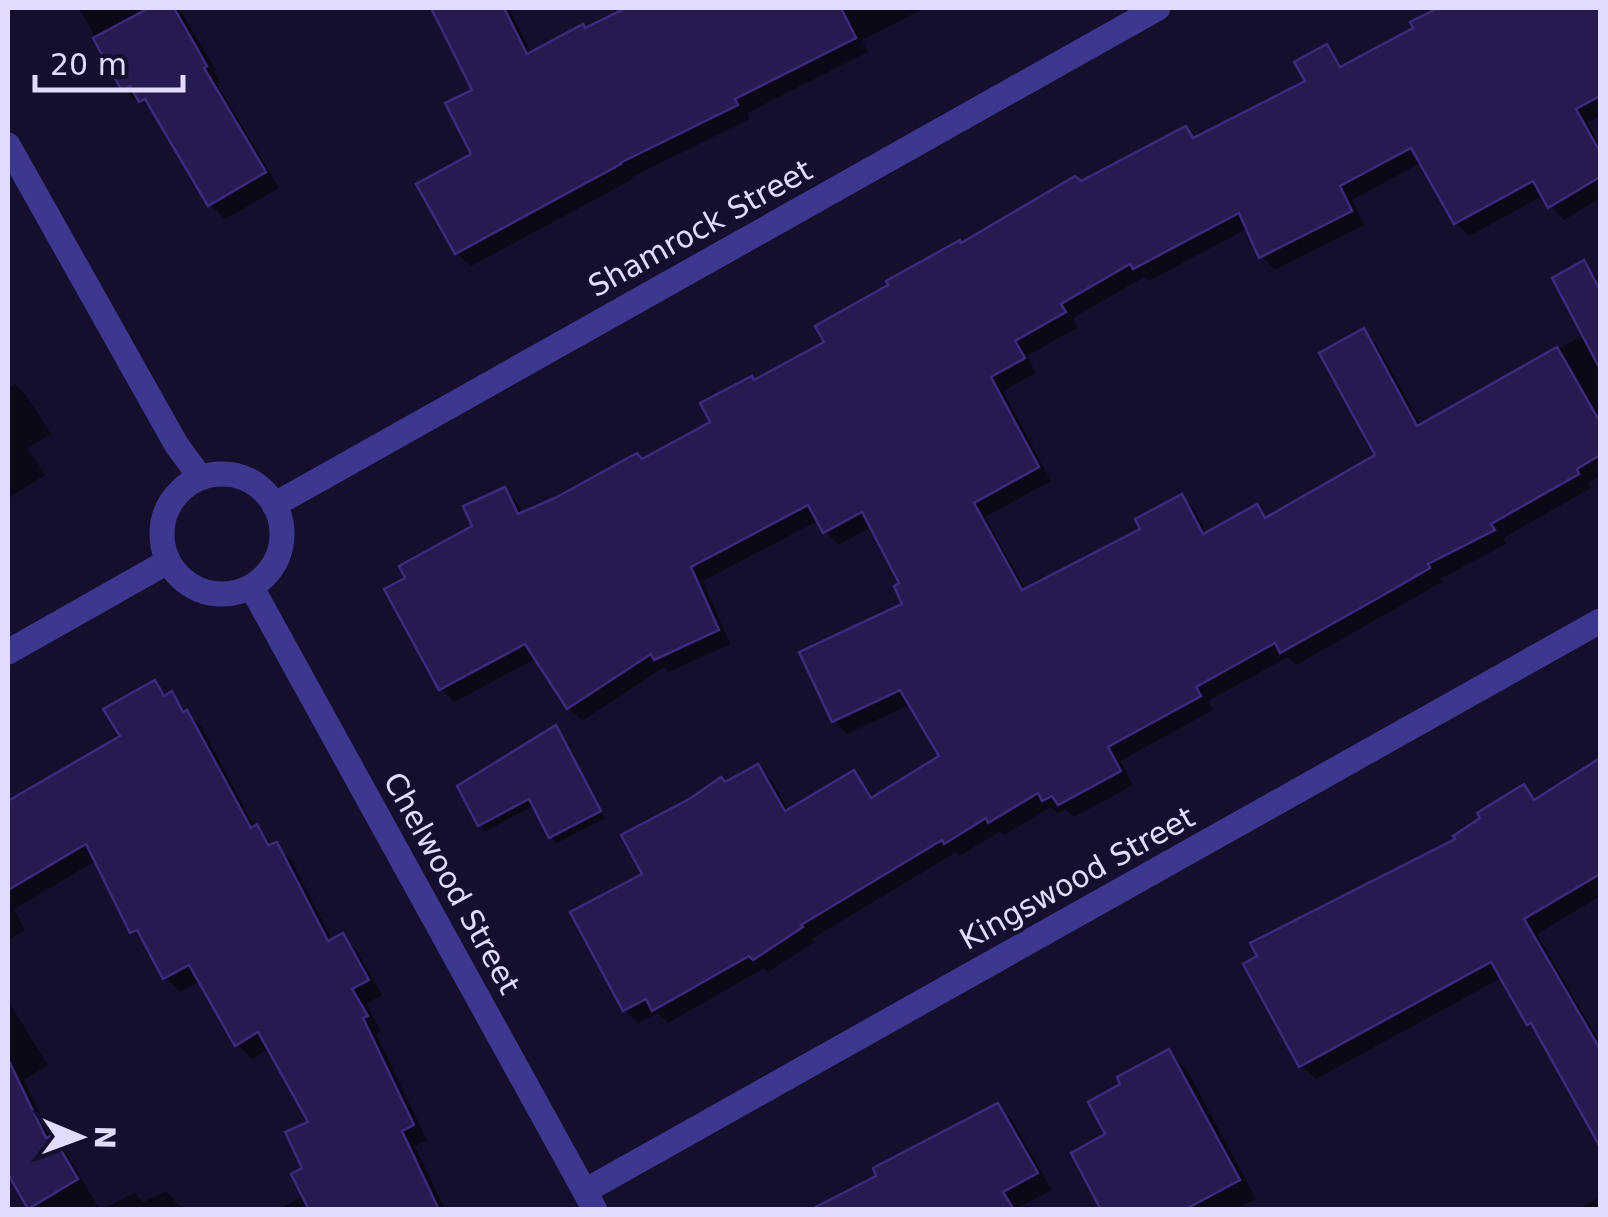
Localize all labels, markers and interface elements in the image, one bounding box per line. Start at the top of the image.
scale bar [35,30,182,92]
text: 20 m [50,47,127,82]
street label: Shamrock Street [582,152,818,304]
street label: Chelwood Street [377,766,527,1000]
street label: Kingswood Street [954,799,1201,957]
north arrow [30,1087,130,1187]
text: N [88,1125,121,1149]

